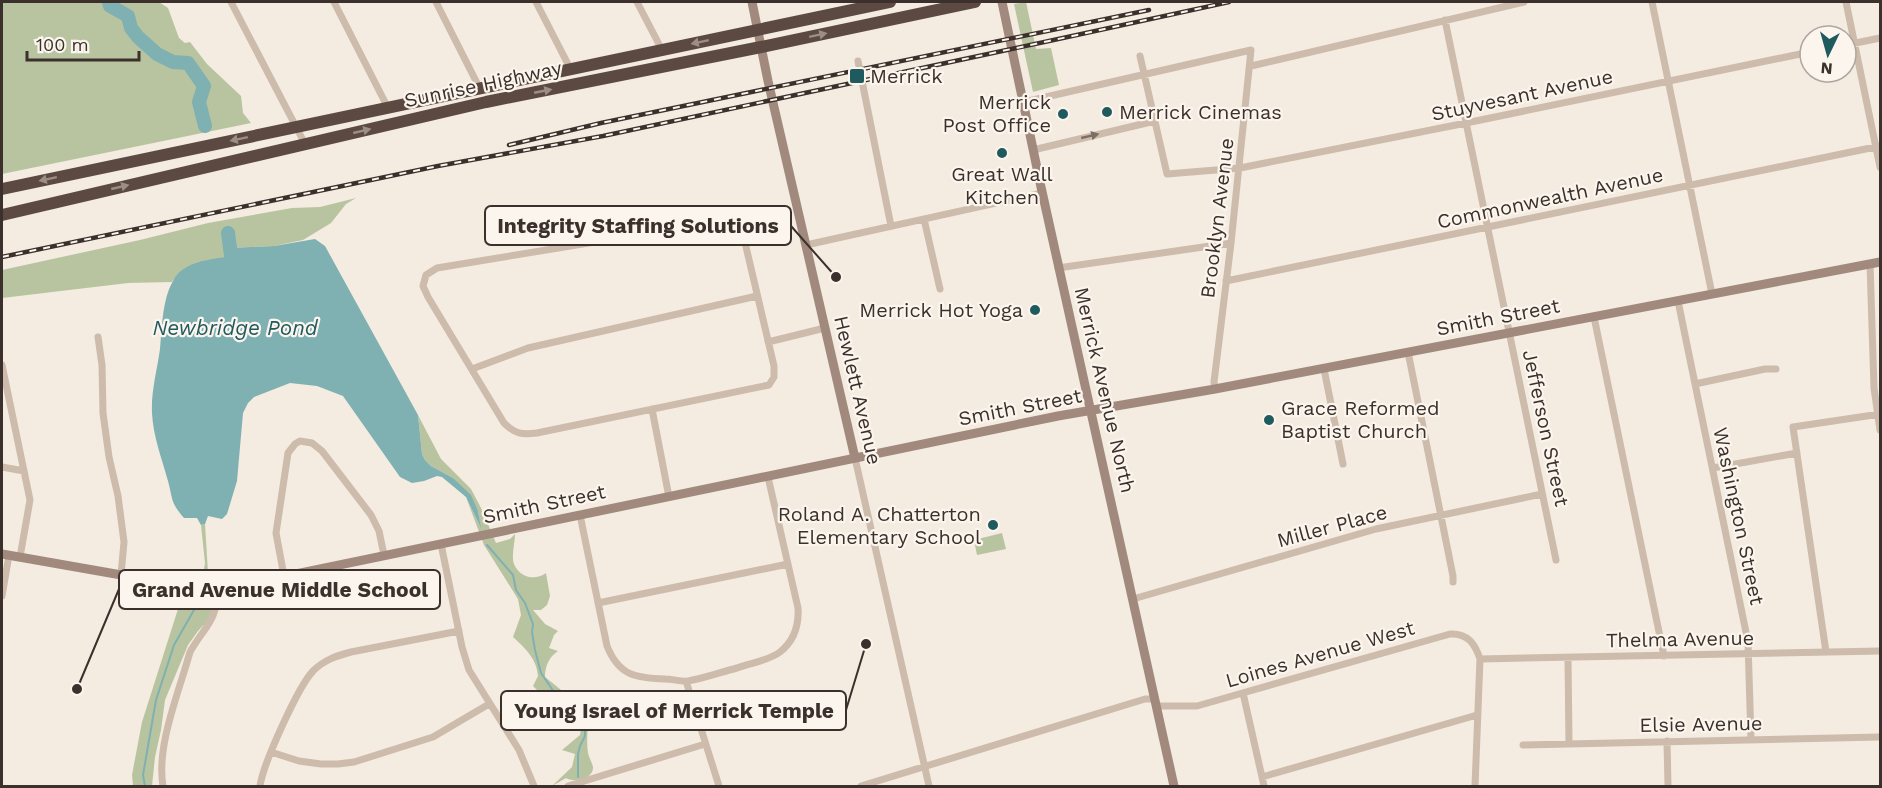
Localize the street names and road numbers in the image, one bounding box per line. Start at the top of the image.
street label: Sunrise Highway [402,55,565,112]
street label: Stuyvesant Avenue [1429,64,1615,126]
street label: Brooklyn Avenue [1195,136,1239,300]
street label: Commonwealth Avenue [1435,162,1665,234]
street label: Merrick Avenue North [1070,285,1140,495]
street label: Smith Street [1434,293,1562,341]
street label: Hewlett Avenue [829,313,887,467]
street label: Jefferson Street [1518,348,1574,509]
street label: Smith Street [956,383,1084,431]
street label: Washington Street [1708,425,1770,608]
street label: Smith Street [480,479,608,529]
street label: Miller Place [1274,500,1390,552]
street label: Loines Avenue West [1223,615,1418,692]
street label: Thelma Avenue [1606,626,1754,652]
street label: Elsie Avenue [1639,711,1763,737]

